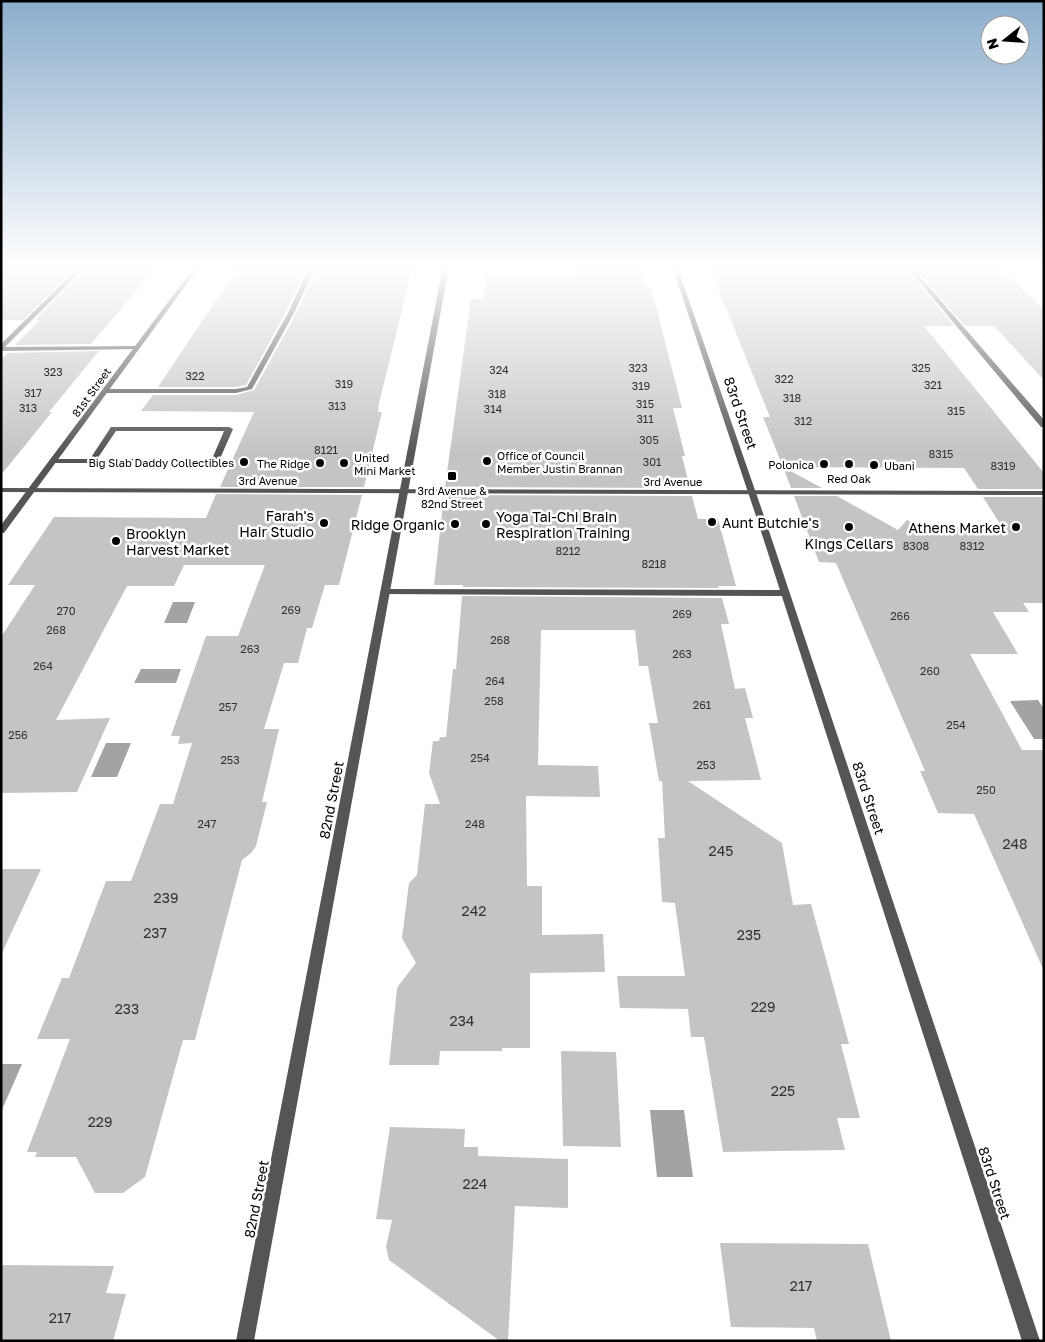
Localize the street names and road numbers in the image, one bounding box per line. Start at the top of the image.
street label: 81st Street [69,365,113,419]
street label: 83rd Street [721,374,761,452]
street label: 3rd Avenue [239,474,297,487]
street label: 3rd Avenue [644,475,702,488]
street label: 83rd Street [849,759,889,837]
street label: 82nd Street [315,760,347,840]
street label: 83rd Street [975,1144,1015,1222]
street label: 82nd Street [240,1159,272,1239]

